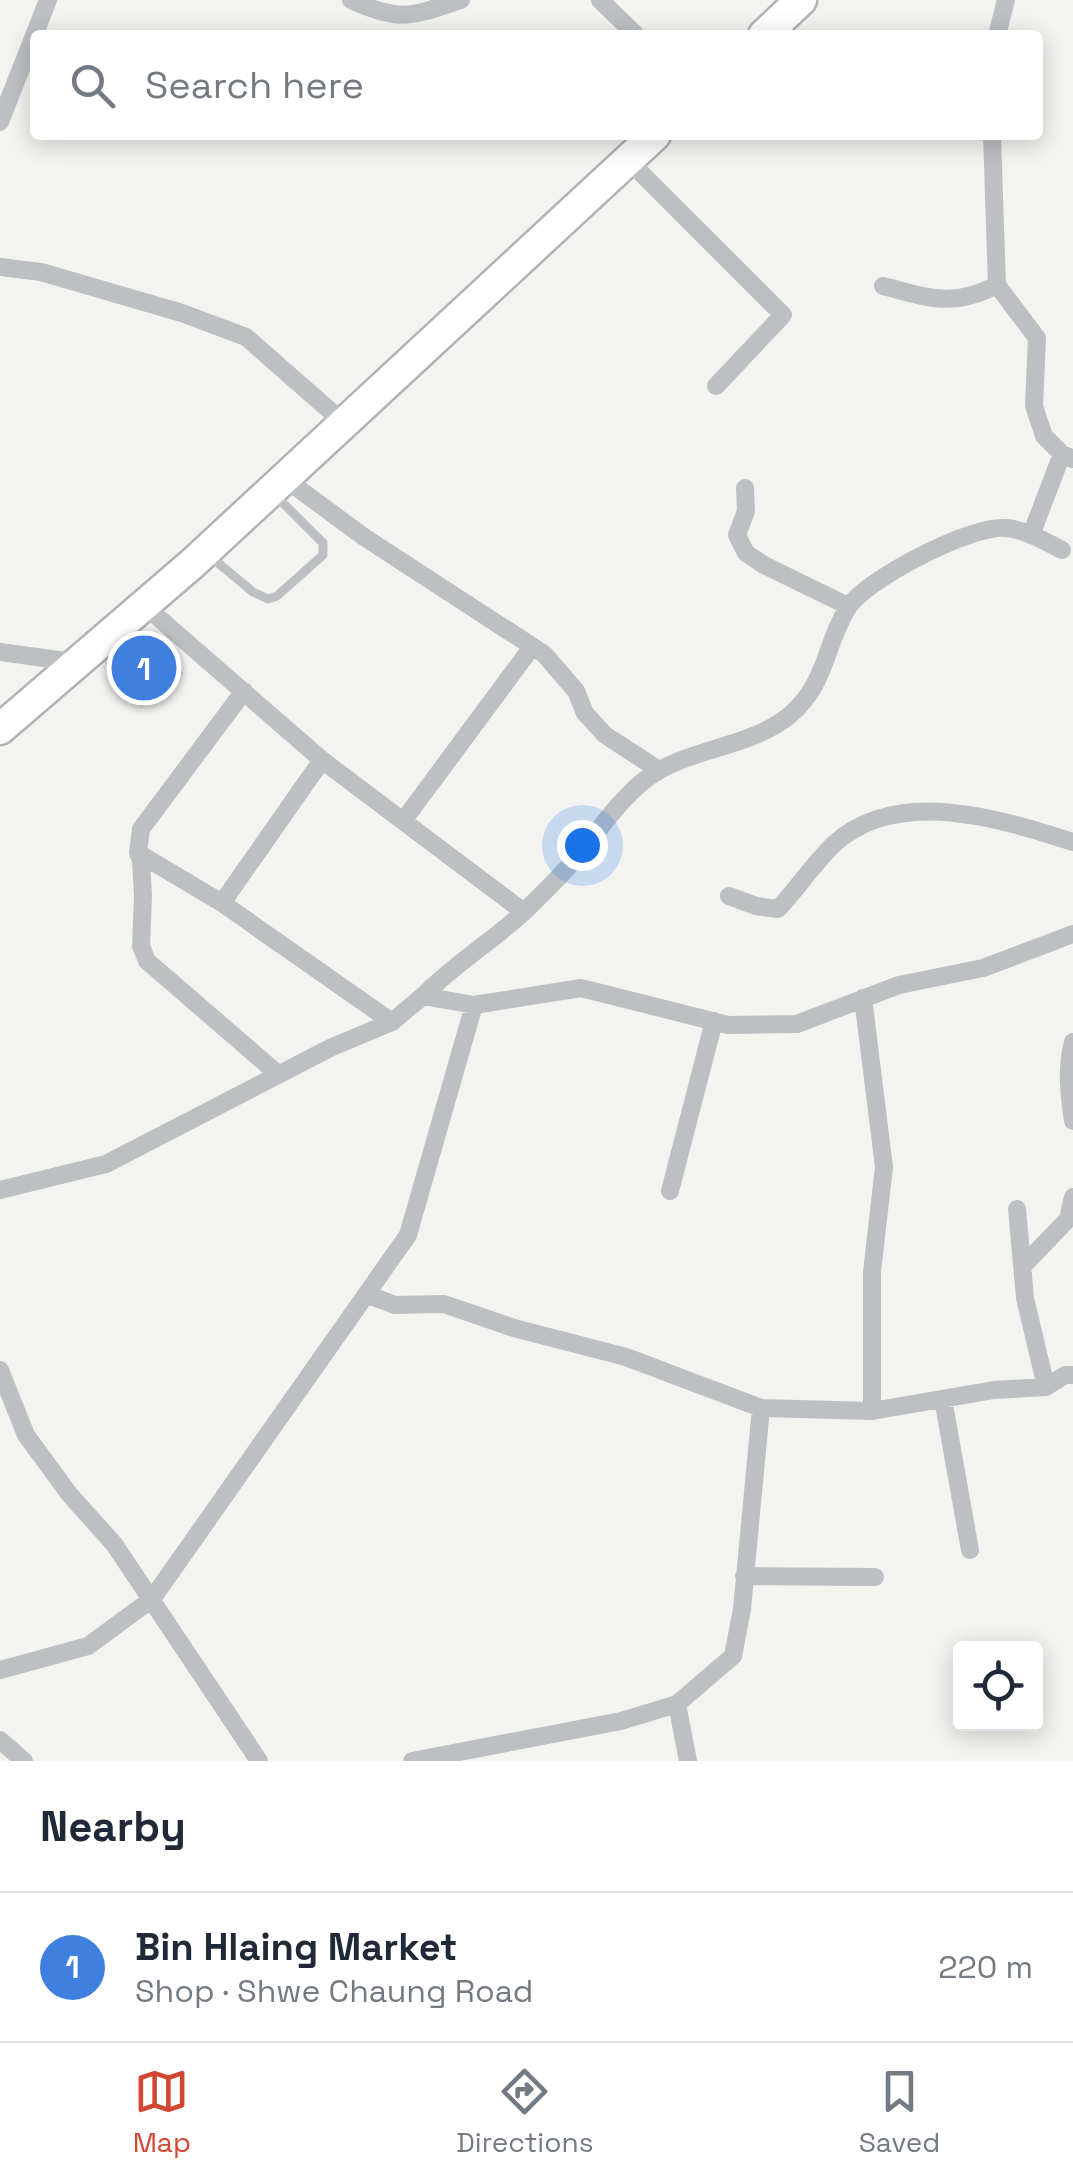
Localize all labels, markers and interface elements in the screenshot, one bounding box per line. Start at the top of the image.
search box [30,30,1043,140]
icon: search [65,58,120,113]
text: Search here [145,61,364,109]
pin: 1 [112,630,176,706]
your location [557,820,608,871]
map controls [953,1641,1043,1731]
button: locate [953,1641,1043,1731]
text: Nearby [40,1800,186,1853]
text: Bin Hlaing Market [135,1923,457,1971]
text: 1 [65,1947,80,1987]
text: 220 m [938,1947,1033,1987]
text: Shop · Shwe Chaung Road [135,1971,533,2011]
tab: Map [133,2064,191,2160]
tab: Directions [456,2064,593,2160]
tab: Saved [859,2064,940,2160]

